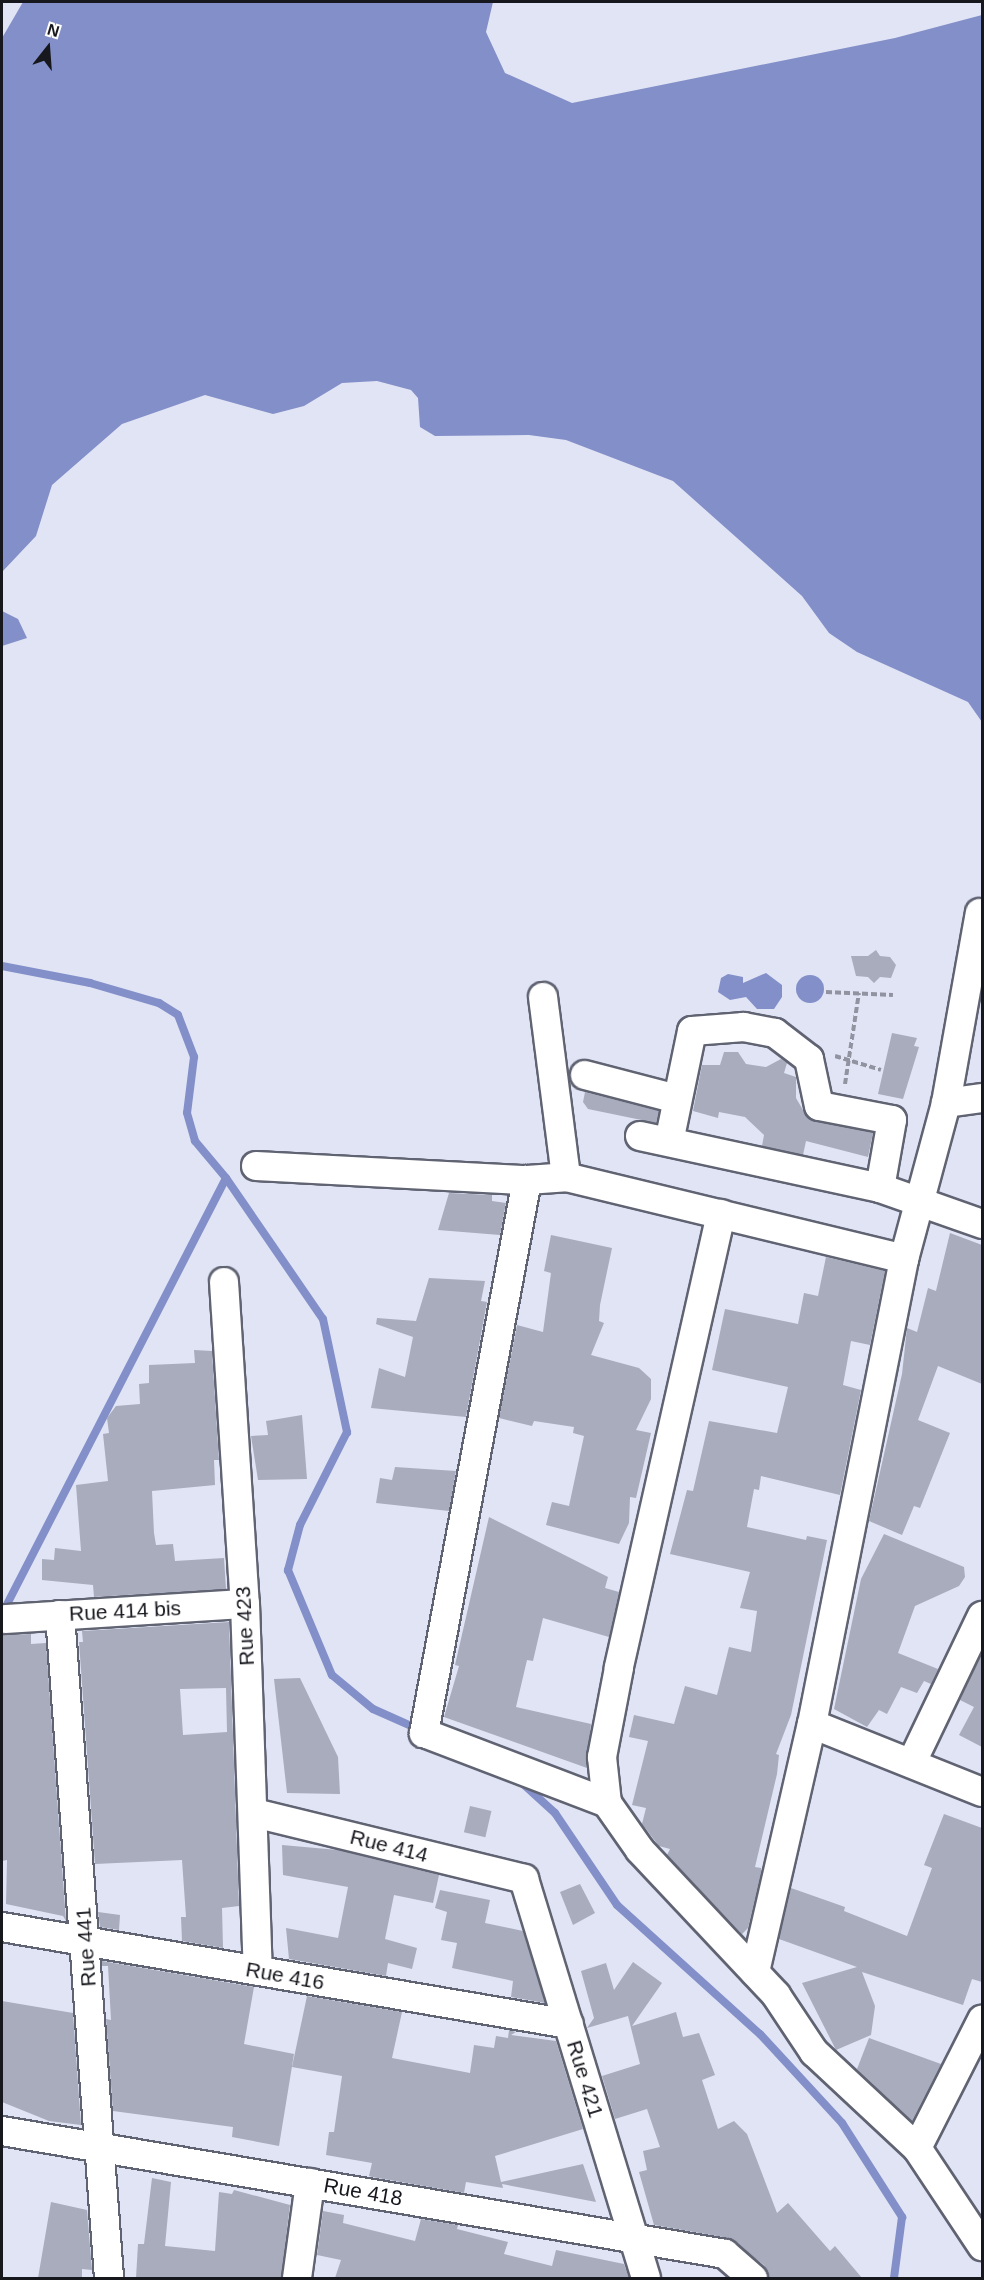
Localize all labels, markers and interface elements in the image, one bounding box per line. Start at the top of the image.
north arrow [18,18,78,78]
text: N [45,20,61,40]
street label: Rue 423 [230,1586,260,1666]
street label: Rue 414 bis [68,1595,182,1627]
street label: Rue 414 [347,1824,431,1868]
street label: Rue 441 [71,1907,101,1987]
street label: Rue 416 [244,1957,326,1995]
street label: Rue 421 [561,2037,609,2121]
street label: Rue 418 [322,2173,404,2211]

